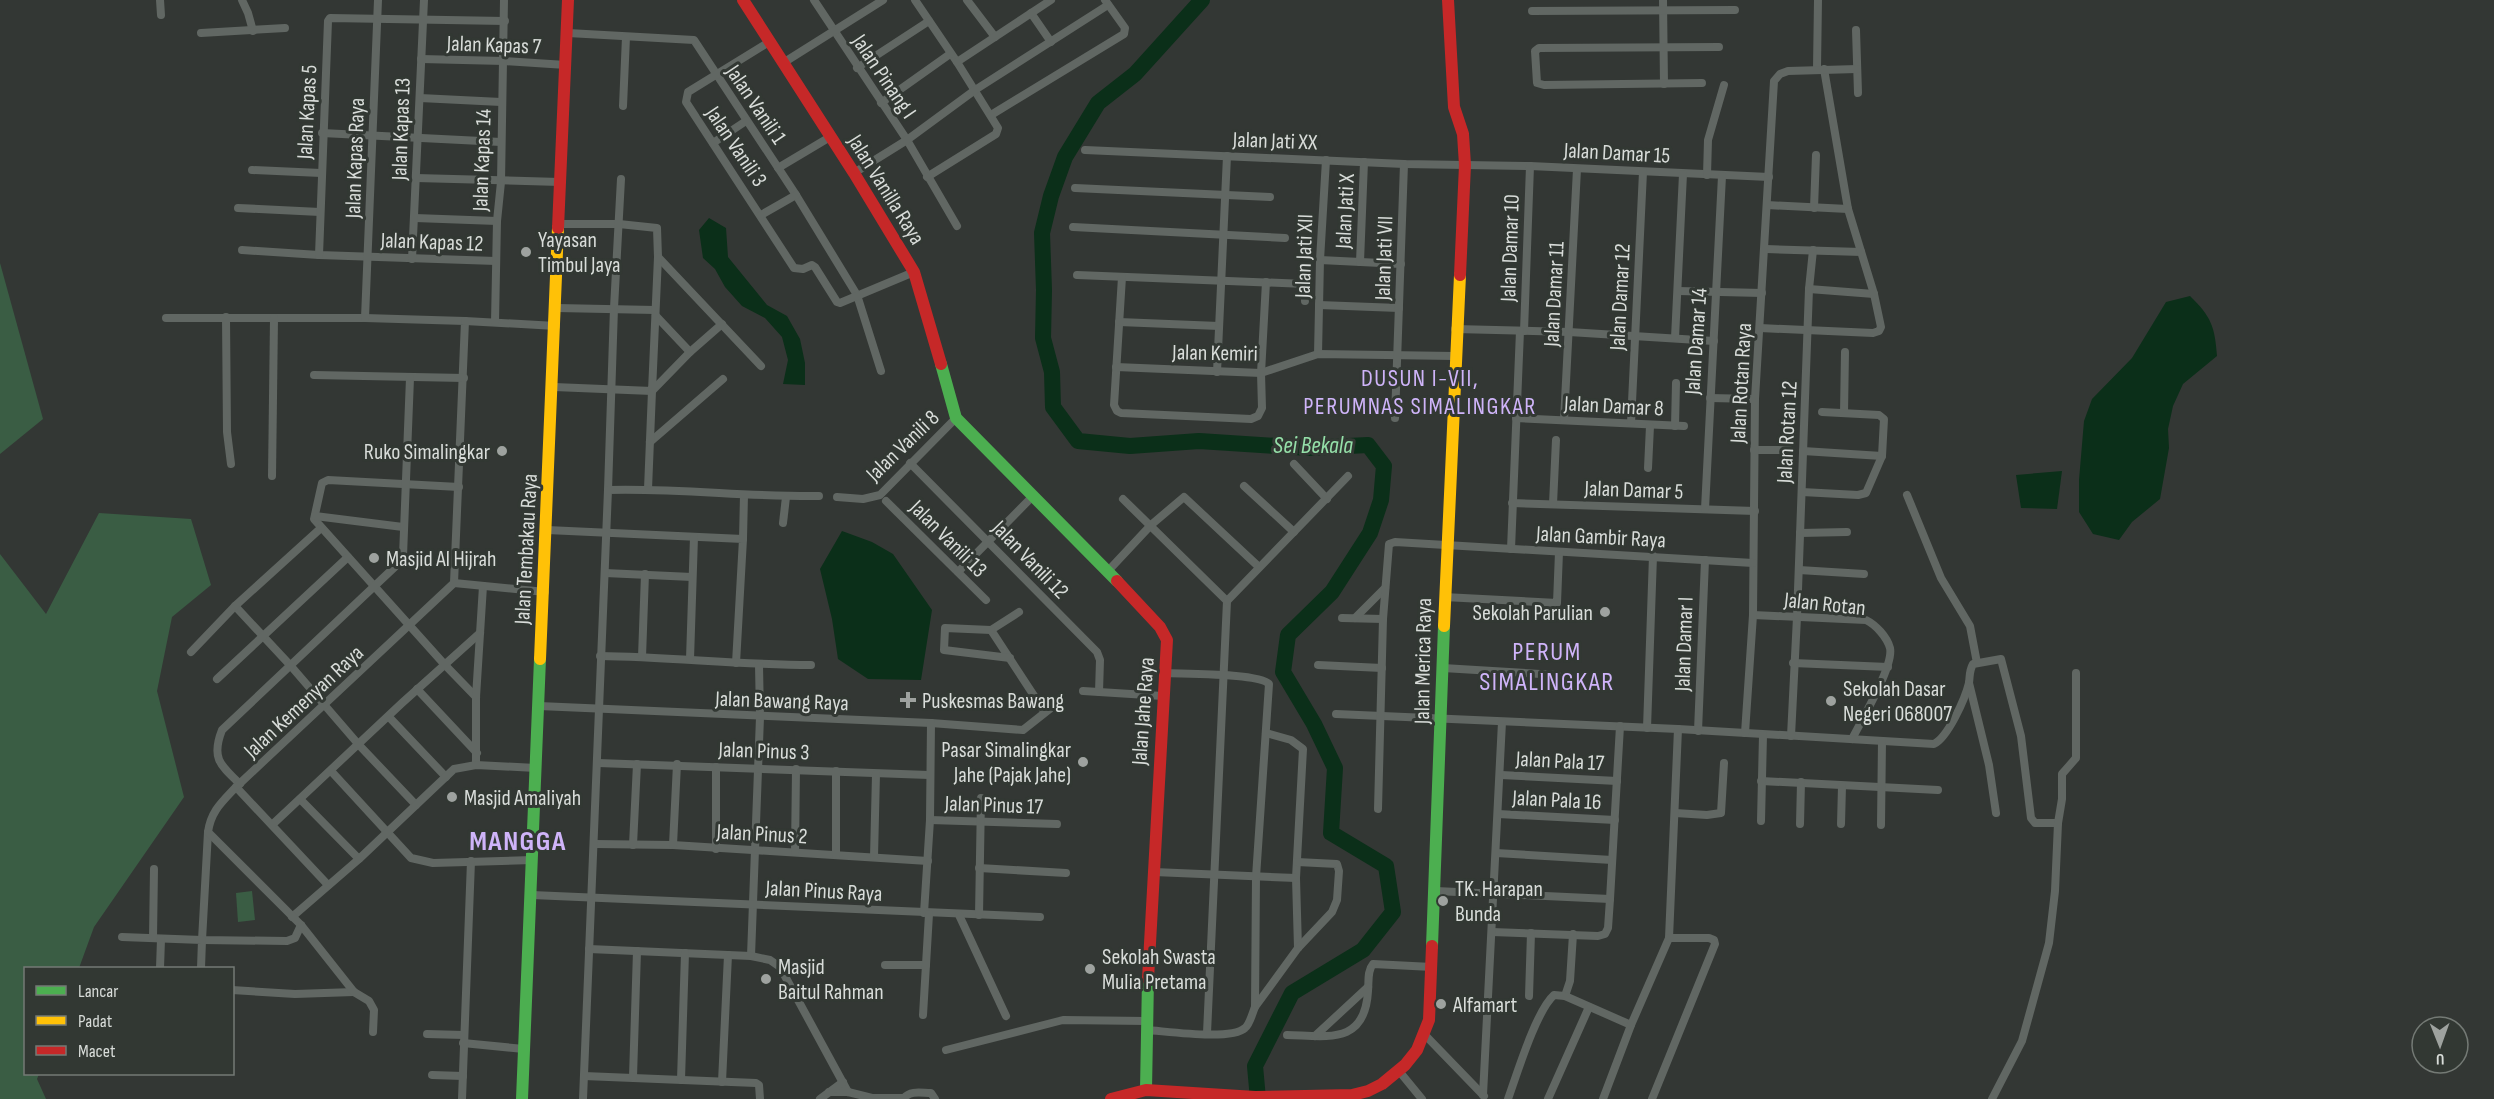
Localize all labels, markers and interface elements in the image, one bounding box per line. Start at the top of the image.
street label: Jalan Pinang I [845,29,922,124]
street label: Jalan Kapas 7 [445,30,542,61]
street label: Jalan Vanili 1 [719,59,792,150]
street label: Jalan Kapas 5 [291,64,323,161]
street label: Jalan Kapas 13 [386,77,417,182]
street label: Jalan Kapas Raya [340,97,371,220]
street label: Jalan Vanili 3 [699,101,772,192]
street label: Jalan Kapas 14 [467,108,498,213]
street label: Jalan Jati XX [1231,126,1318,156]
street label: Jalan Vanilla Raya [841,129,930,250]
street label: Jalan Damar 15 [1562,137,1671,170]
street label: Jalan Jati X [1330,172,1361,250]
street label: Jalan Damar 10 [1495,194,1526,303]
street label: Jalan Jati XII [1290,214,1319,299]
street label: Jalan Jati VII [1369,215,1399,302]
street label: Jalan Kapas 12 [379,227,484,258]
place label: Yayasan Timbul Jaya [538,227,621,279]
street label: Jalan Damar 11 [1538,240,1571,348]
street label: Jalan Damar 12 [1604,243,1637,352]
marker: Yayasan Timbul Jaya [519,245,533,259]
street label: Jalan Damar 14 [1679,287,1714,396]
street label: Jalan Rotan Raya [1725,322,1758,445]
street label: Jalan Kemiri [1171,339,1258,368]
district label: DUSUN I-VII, PERUMNAS SIMALINGKAR [1303,364,1537,421]
street label: Jalan Rotan 12 [1771,380,1804,485]
street label: Jalan Damar 8 [1562,390,1664,423]
street label: Jalan Vanili 8 [860,405,945,488]
water label: Sei Bekala [1273,431,1353,460]
place label: Ruko Simalingkar [364,439,490,466]
marker: Ruko Simalingkar [495,444,509,458]
street label: Jalan Tembakau Raya [509,473,544,626]
street label: Jalan Damar 5 [1583,475,1684,506]
street label: Jalan Vanili 13 [903,494,992,584]
street label: Jalan Vanili 12 [985,514,1074,605]
street label: Jalan Gambir Raya [1534,521,1666,554]
place label: Masjid Al Hijrah [386,546,496,573]
marker: Masjid Al Hijrah [367,551,381,565]
street label: Jalan Rotan [1782,587,1867,622]
street label: Jalan Damar I [1669,596,1700,693]
street label: Jalan Merica Raya [1409,598,1438,725]
place label: Sekolah Parulian [1473,600,1593,627]
marker: Sekolah Parulian [1598,605,1612,619]
district label: PERUM SIMALINGKAR [1479,637,1615,698]
street label: Jalan Kemenyan Raya [238,640,369,765]
street label: Jalan Jahe Raya [1126,656,1161,767]
place label: Sekolah Dasar Negeri 068007 [1843,676,1952,728]
street label: Jalan Bawang Raya [714,686,849,717]
place label: Puskesmas Bawang [922,688,1064,715]
marker: Puskesmas Bawang [899,691,917,709]
marker: Sekolah Dasar Negeri 068007 [1824,694,1838,708]
street label: Jalan Pinus 3 [717,736,810,767]
place label: Pasar Simalingkar Jahe (Pajak Jahe) [941,737,1071,789]
street label: Jalan Pala 17 [1514,746,1605,777]
marker: Pasar Simalingkar Jahe (Pajak Jahe) [1076,755,1090,769]
place label: Masjid Amaliyah [464,785,581,812]
street label: Jalan Pala 16 [1511,785,1602,816]
marker: Masjid Amaliyah [445,790,459,804]
street label: Jalan Pinus 17 [943,790,1044,821]
street label: Jalan Pinus 2 [715,819,808,850]
district label: MANGGA [469,825,567,858]
street label: Jalan Pinus Raya [764,875,883,908]
place label: TK. Harapan Bunda [1455,876,1543,928]
marker: TK. Harapan Bunda [1436,894,1450,908]
place label: Sekolah Swasta Mulia Pretama [1102,944,1216,996]
place label: Masjid Baitul Rahman [778,954,884,1006]
marker: Sekolah Swasta Mulia Pretama [1083,962,1097,976]
legend [24,967,234,1075]
marker: Masjid Baitul Rahman [759,972,773,986]
text: Lancar [78,981,118,1002]
place label: Alfamart [1452,992,1518,1019]
marker: Alfamart [1434,997,1448,1011]
text: Padat [78,1011,113,1032]
north arrow [2410,1015,2470,1075]
text: Macet [78,1041,116,1062]
text: U [2436,1049,2445,1068]

